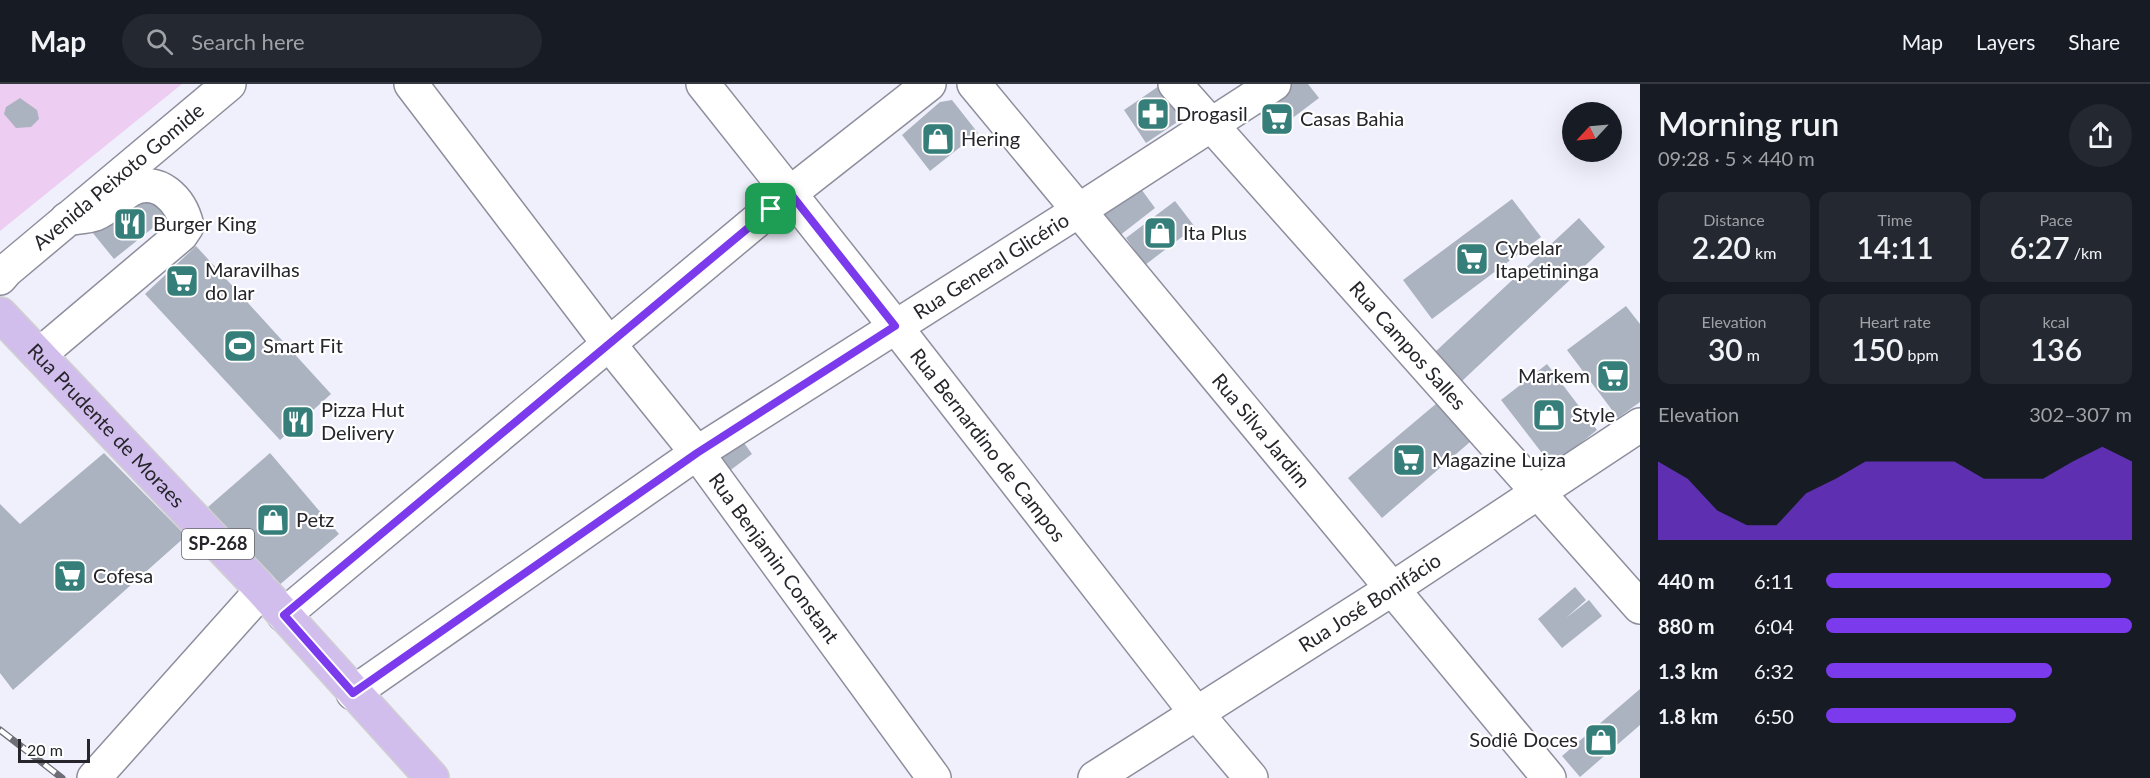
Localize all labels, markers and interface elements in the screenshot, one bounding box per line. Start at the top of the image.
search box [122,14,542,68]
text: Map [30,24,86,58]
icon: search [143,25,176,58]
text: Search here [191,28,305,55]
text: Map [1902,29,1943,54]
text: Layers [1976,29,2035,54]
text: Share [2068,29,2120,54]
pharmacy icon: Drogasil [1135,96,1171,132]
street label: Avenida Peixoto Gomide [27,97,208,254]
place label: Drogasil [1176,101,1248,125]
supermarket icon: Casas Bahia [1259,101,1295,137]
north arrow [1562,102,1622,162]
map controls [1562,102,1622,162]
text: Morning run [1658,103,1839,143]
button: share [2069,104,2132,167]
place label: Casas Bahia [1300,106,1404,130]
shop icon: Hering [920,121,956,157]
place label: Hering [961,126,1020,150]
text: 09:28 · 5 × 440 m [1658,146,1815,170]
pin [745,183,796,234]
icon: arrive [754,192,787,225]
restaurant icon: Burger King [112,206,148,242]
street label: Rua General Glicério [908,207,1073,324]
text: Distance [1703,210,1765,229]
text: Time [1878,210,1912,229]
text: Pace [2039,210,2073,229]
place label: Burger King [153,211,256,235]
shop icon: Ita Plus [1142,215,1178,251]
place label: Ita Plus [1183,220,1247,244]
text: 2.20 [1692,229,1751,265]
text: 14:11 [1856,229,1934,265]
text: 6:27 [2010,229,2070,265]
place label: Cybelar Itapetininga [1495,235,1599,282]
supermarket icon: Cybelar Itapetininga [1454,241,1490,277]
text: km [1751,243,1776,262]
text: /km [2070,243,2102,262]
place label: Maravilhas do lar [205,257,300,304]
supermarket icon: Maravilhas do lar [164,263,200,299]
street label: Rua Campos Salles [1345,276,1472,414]
text: Elevation [1702,312,1767,331]
text: Heart rate [1859,312,1931,331]
text: kcal [2042,312,2070,331]
sports icon: Smart Fit [222,328,258,364]
text: 30 [1708,331,1743,367]
text: 150 [1851,331,1904,367]
text: 136 [2030,331,2082,367]
place label: Smart Fit [263,333,343,357]
street label: Rua Prudente de Moraes [23,338,190,512]
street label: Rua Bernardino de Campos [906,343,1071,546]
text: m [1743,345,1760,364]
text: bpm [1904,345,1939,364]
supermarket icon: Markem [1595,358,1631,394]
place label: Markem [1518,363,1590,387]
street label: Rua Silva Jardim [1208,368,1316,492]
place label: Pizza Hut Delivery [321,397,404,444]
shop icon: Style [1531,397,1567,433]
place label: Style [1572,402,1615,426]
text: Elevation [1658,402,1739,426]
text: 302–307 m [2029,402,2132,426]
restaurant icon: Pizza Hut Delivery [280,404,316,440]
supermarket icon: Magazine Luiza [1391,442,1427,478]
place label: Magazine Luiza [1432,447,1566,471]
street label: Rua Benjamin Constant [704,468,845,647]
shop icon: Petz [255,502,291,538]
place label: Petz [296,507,334,531]
road number: SP-268 [182,529,254,559]
street label: Rua José Bonifácio [1294,547,1445,656]
supermarket icon: Cofesa [52,558,88,594]
place label: Cofesa [93,563,153,587]
text: 440 m [1658,569,1714,593]
text: 6:11 [1754,569,1794,593]
text: 880 m [1658,614,1714,638]
text: 6:04 [1754,614,1794,638]
text: 1.3 km [1658,659,1718,683]
text: 6:32 [1754,659,1794,683]
text: 1.8 km [1658,704,1718,728]
text: 6:50 [1754,704,1794,728]
shop icon: Sodiê Doces [1583,722,1619,758]
place label: Sodiê Doces [1469,727,1578,751]
scale bar [18,736,90,764]
text: 20 m [27,740,63,759]

